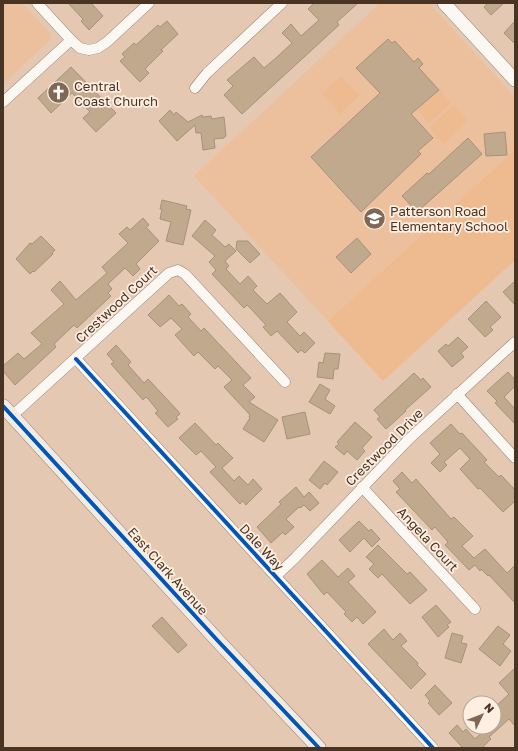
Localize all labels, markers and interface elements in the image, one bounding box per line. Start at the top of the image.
place label: Central Coast Church [74,78,158,109]
church icon: Central Coast Church [46,80,72,106]
place label: Patterson Road Elementary School [390,203,508,234]
school or university icon: Patterson Road Elementary School [361,205,387,231]
street label: Crestwood Court [72,262,160,346]
street label: Crestwood Drive [342,405,426,489]
street label: Angela Court [394,504,462,574]
street label: Dale Way [237,520,288,574]
street label: East Clark Avenue [124,524,212,618]
north arrow [462,695,502,735]
text: N [482,700,497,715]

